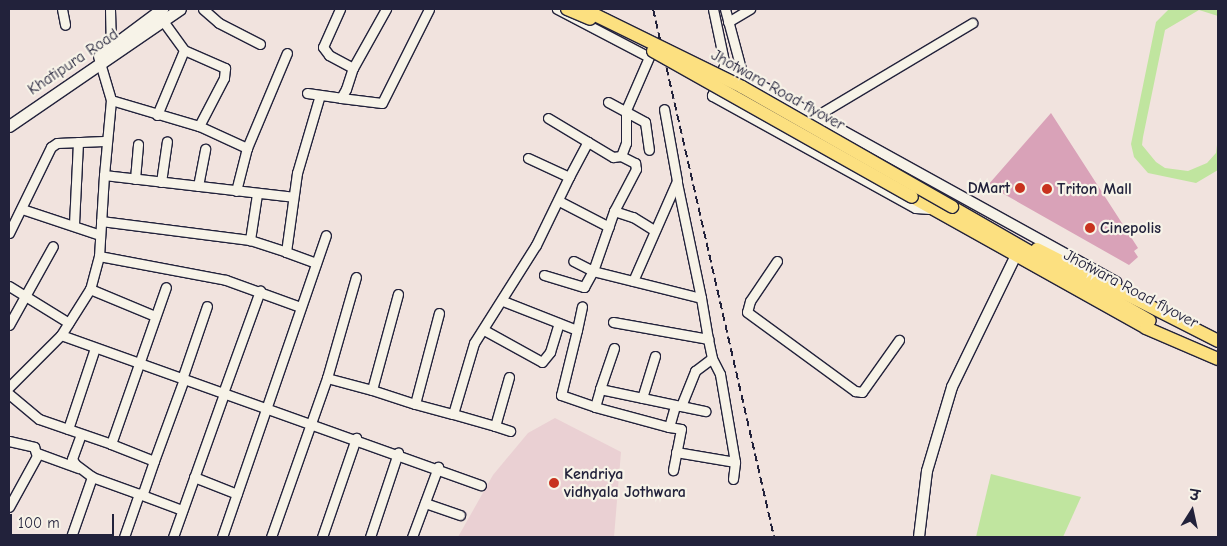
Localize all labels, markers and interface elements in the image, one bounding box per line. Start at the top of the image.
street label: Khatipura Road [24,25,122,99]
street label: Jhotwara Road flyover [708,45,848,135]
place label: DMart [968,178,1010,198]
place label: Triton Mall [1057,179,1132,199]
marker: DMart [1014,182,1026,194]
marker: Triton Mall [1041,183,1053,195]
place label: Cinepolis [1100,218,1161,238]
marker: Cinepolis [1084,222,1096,234]
street label: Jhotwara Road flyover [1060,245,1202,333]
place label: Kendriya vidhyala Jothwara [564,464,686,502]
marker: Kendriya vidhyala Jothwara [548,477,560,489]
north arrow [1167,486,1217,536]
text: उ [1189,487,1201,505]
scale bar [12,504,116,536]
text: 100 m [18,514,60,532]

